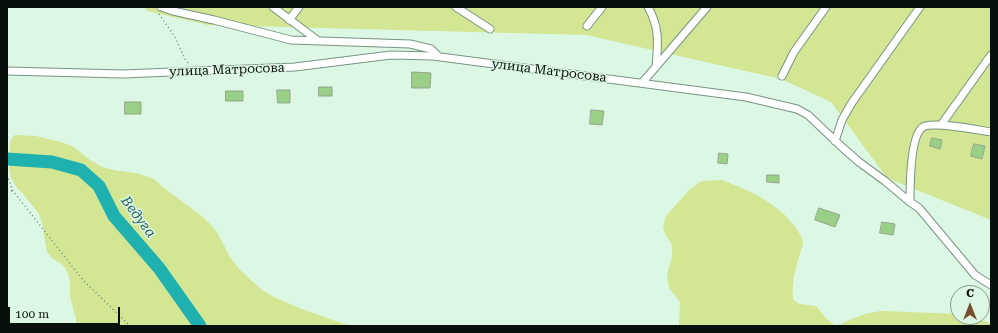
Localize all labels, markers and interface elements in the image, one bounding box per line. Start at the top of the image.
street label: улица Матросова [491,56,607,86]
street label: улица Матросова [169,60,285,80]
water label: Ведуга [117,193,159,241]
north arrow [950,285,990,325]
text: С [966,287,974,300]
scale bar [10,299,122,325]
text: 100 m [15,307,49,321]

